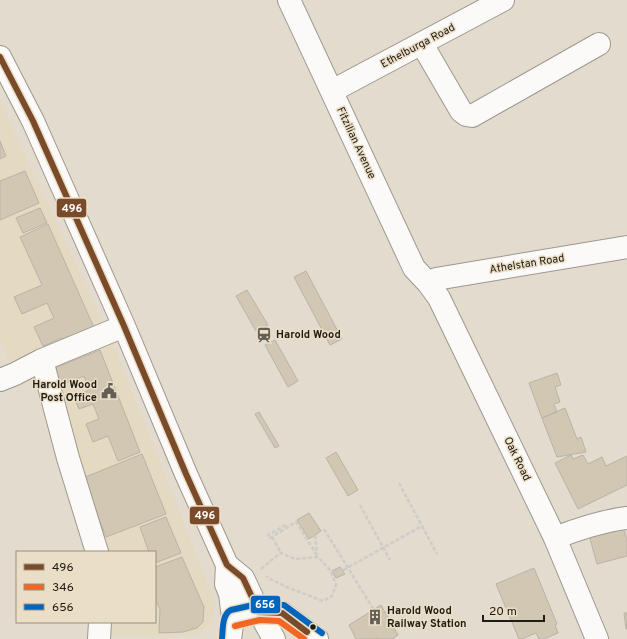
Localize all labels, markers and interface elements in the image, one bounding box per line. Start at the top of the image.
street label: Ethelburga Road [378,21,458,71]
street label: Fitzilian Avenue [333,105,379,181]
line badge: 496 [56,198,87,218]
text: 496 [62,202,83,216]
street label: Athelstan Road [489,251,565,277]
station icon: Harold Wood [255,326,273,344]
place label: Harold Wood [276,328,341,342]
place label: Harold Wood Post Office [32,378,97,405]
public building icon: Harold Wood Post Office [100,382,118,400]
street label: Oak Road [500,435,534,483]
line badge: 496 [189,506,220,525]
text: 496 [195,509,216,523]
legend [16,551,156,623]
text: 496 [52,560,74,576]
text: 346 [52,580,74,596]
line badge: 656 [250,595,281,614]
scale bar [483,597,544,623]
text: 656 [255,598,275,612]
text: 656 [52,600,74,616]
place label: Harold Wood Railway Station [387,604,467,631]
text: 20 m [489,604,517,620]
building icon: Harold Wood Railway Station [366,608,384,626]
unlabelled marker [308,622,318,632]

